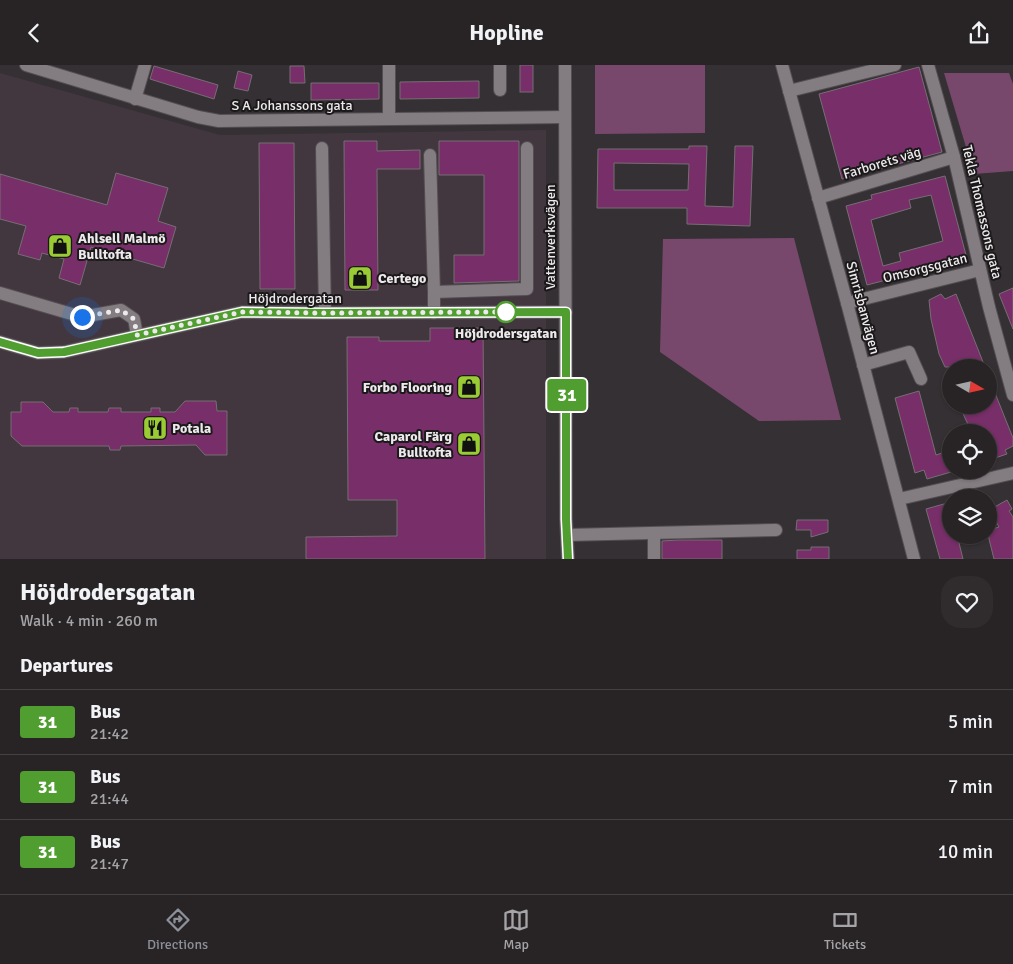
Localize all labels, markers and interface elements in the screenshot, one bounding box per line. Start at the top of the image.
icon: back [20,19,48,47]
text: Hopline [469,19,544,46]
icon: share [965,19,993,47]
street label: S A Johanssons gata [231,97,353,114]
street label: Farborets väg [841,143,923,183]
street label: Tekla Thomassons gata [958,144,1006,280]
street label: Vattenverksvägen [542,184,559,290]
place label: Ahlsell Malmö Bulltofta [78,230,166,263]
shop icon: Ahlsell Malmö Bulltofta [47,233,73,259]
street label: Omsorgsgatan [881,249,969,287]
street label: Simrisbanvägen [842,260,884,356]
shop icon: Certego [347,265,373,291]
place label: Certego [378,270,426,287]
street label: Höjdrodergatan [248,290,342,307]
marker: Höjdrodersgatan [495,301,517,323]
your location [70,305,95,330]
place label: Höjdrodersgatan [455,325,557,342]
north arrow [942,359,998,414]
map controls [942,359,997,544]
shop icon: Forbo Flooring [456,374,482,400]
place label: Forbo Flooring [363,379,452,396]
line badge: 31 [544,379,590,411]
text: 31 [557,384,577,406]
restaurant icon: Potala [142,415,168,441]
place label: Potala [172,420,211,437]
button: locate [942,424,997,479]
place label: Caparol Färg Bulltofta [374,428,452,461]
shop icon: Caparol Färg Bulltofta [456,431,482,457]
button: layers [942,489,997,544]
button: heart [941,576,993,628]
text: Höjdrodersgatan [20,577,195,607]
text: Walk · 4 min · 260 m [20,611,158,631]
text: Departures [20,654,113,678]
text: Bus [90,700,121,724]
text: 5 min [948,710,993,734]
text: 31 [38,711,57,733]
text: 21:42 [90,724,129,744]
text: Bus [90,765,121,789]
text: 7 min [948,775,993,799]
text: 31 [38,776,57,798]
text: 21:44 [90,789,129,809]
text: Bus [90,830,121,854]
text: 10 min [938,840,993,864]
text: 31 [38,841,57,863]
text: 21:47 [90,854,129,874]
tab: Directions [147,906,208,953]
tab: Map [502,906,530,953]
tab: Tickets [824,906,866,953]

